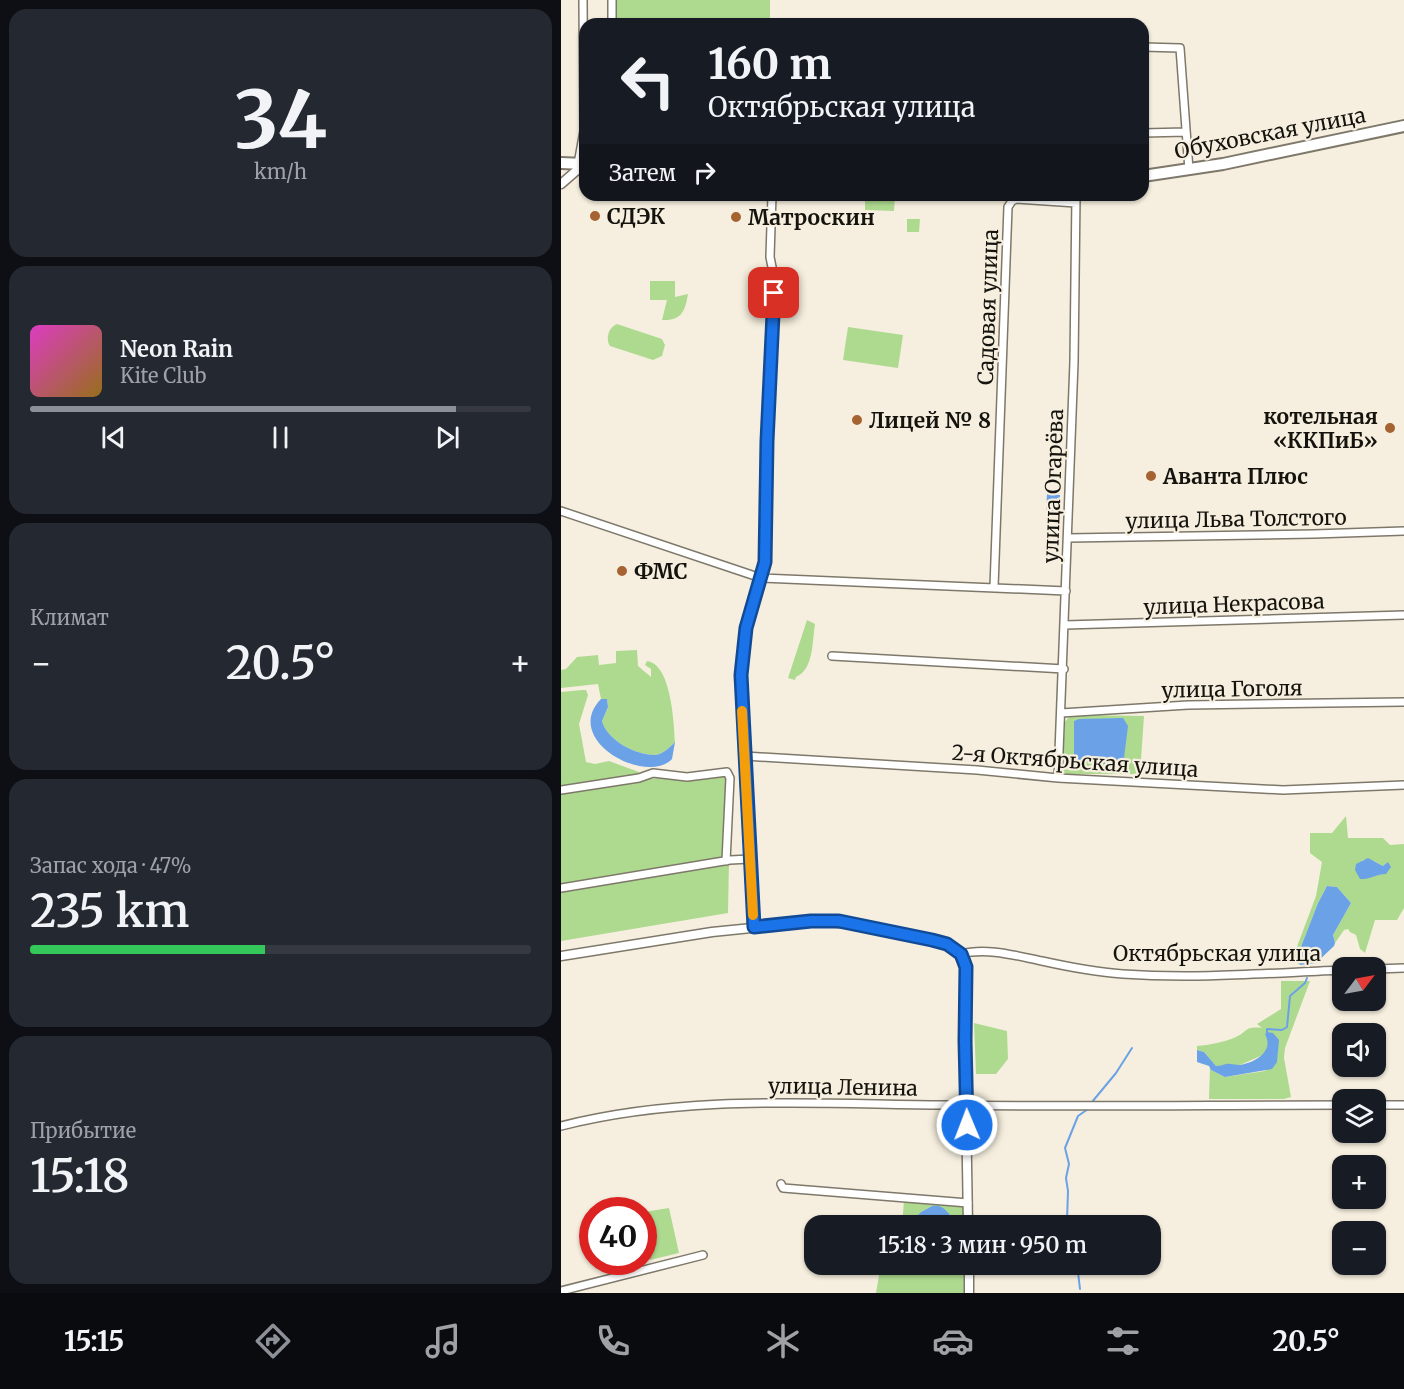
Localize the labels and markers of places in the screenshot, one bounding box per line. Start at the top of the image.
place label: СДЭК [607,203,666,230]
place label: Матроскин [748,204,875,231]
marker: СДЭК [588,209,602,223]
marker: Матроскин [729,210,743,224]
pin [748,267,799,318]
place label: котельная «ККПиБ» [1263,403,1378,454]
place label: Лицей № 8 [869,407,991,434]
marker: Лицей № 8 [850,413,864,427]
marker: котельная «ККПиБ» [1383,421,1397,435]
place label: Аванта Плюс [1162,463,1308,490]
marker: Аванта Плюс [1144,469,1158,483]
place label: ФМС [634,558,688,585]
marker: ФМС [615,564,629,578]

